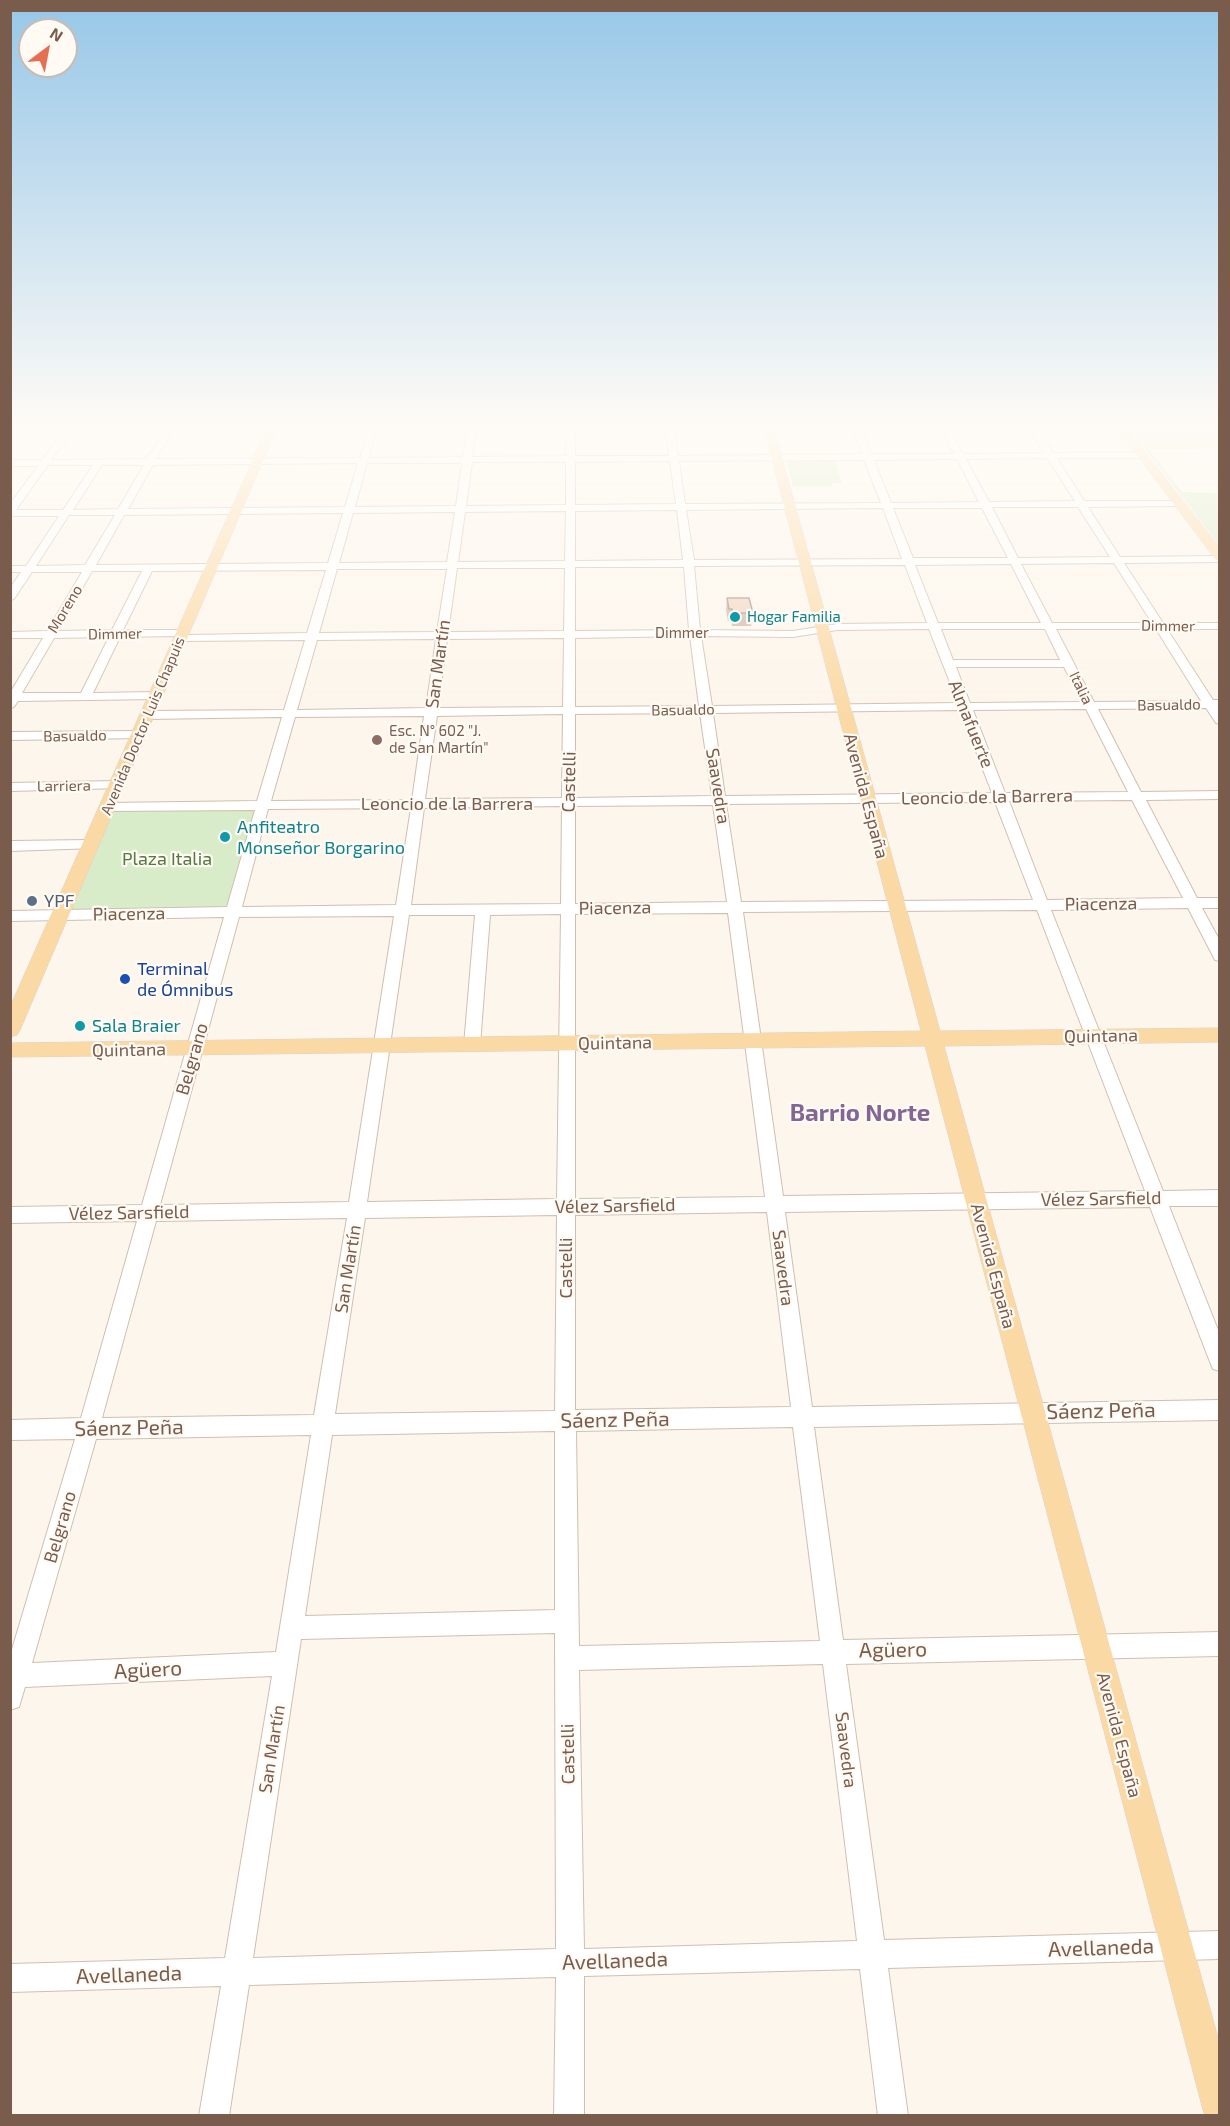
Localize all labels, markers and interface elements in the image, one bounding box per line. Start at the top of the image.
north arrow [18,18,78,78]
text: N [47,23,67,45]
street label: Moreno [44,582,86,636]
place label: Hogar Familia [747,608,841,626]
marker: Hogar Familia [728,610,742,624]
street label: Dimmer [1141,617,1195,635]
street label: San Martín [421,618,455,710]
street label: Dimmer [655,624,709,642]
street label: Dimmer [88,625,142,643]
street label: Avenida Doctor Luis Chapuis [97,634,189,818]
street label: Italia [1065,669,1097,707]
street label: Almafuerte [944,677,998,771]
street label: Basualdo [1137,695,1201,715]
street label: Basualdo [651,700,715,720]
place label: Esc. N° 602 "J. de San Martín" [389,722,488,757]
street label: Basualdo [43,726,107,746]
street label: Avenida España [839,731,893,861]
marker: Esc. N° 602 "J. de San Martín" [370,733,384,747]
street label: Saavedra [701,747,735,825]
street label: Castelli [558,751,580,813]
street label: Larriera [37,777,91,795]
street label: Leoncio de la Barrera [901,785,1073,809]
street label: Leoncio de la Barrera [361,793,533,815]
place label: Anfiteatro Monseñor Borgarino [237,816,405,858]
marker: Anfiteatro Monseñor Borgarino [218,830,232,844]
park label: Plaza Italia [122,848,212,870]
place label: YPF [44,890,75,912]
street label: Piacenza [1064,893,1138,915]
marker: YPF [25,894,39,908]
street label: Piacenza [578,897,652,919]
street label: Piacenza [92,903,166,925]
place label: Terminal de Ómnibus [137,958,233,1000]
marker: Terminal de Ómnibus [118,972,132,986]
place label: Sala Braier [92,1015,181,1037]
marker: Sala Braier [73,1019,87,1033]
street label: Belgrano [171,1020,213,1098]
street label: Quintana [1064,1025,1138,1047]
street label: Quintana [578,1032,652,1054]
street label: Quintana [92,1039,166,1061]
district label: Barrio Norte [790,1099,930,1127]
street label: Vélez Sarsfield [1040,1187,1162,1211]
street label: Vélez Sarsfield [554,1194,676,1218]
street label: Vélez Sarsfield [68,1201,190,1225]
street label: Avenida España [966,1201,1020,1331]
street label: San Martín [330,1223,366,1315]
street label: Saavedra [768,1229,798,1307]
street label: Castelli [555,1238,577,1298]
street label: Sáenz Peña [1046,1397,1156,1425]
street label: Sáenz Peña [560,1406,670,1434]
street label: Sáenz Peña [74,1414,184,1442]
street label: Belgrano [39,1488,81,1566]
street label: Agüero [859,1637,927,1663]
street label: Agüero [113,1656,183,1684]
street label: Avenida España [1092,1670,1146,1800]
street label: San Martín [254,1703,290,1795]
street label: Saavedra [831,1711,861,1789]
street label: Castelli [557,1723,579,1785]
street label: Avellaneda [1048,1934,1154,1962]
street label: Avellaneda [562,1947,668,1975]
street label: Avellaneda [76,1961,182,1989]

